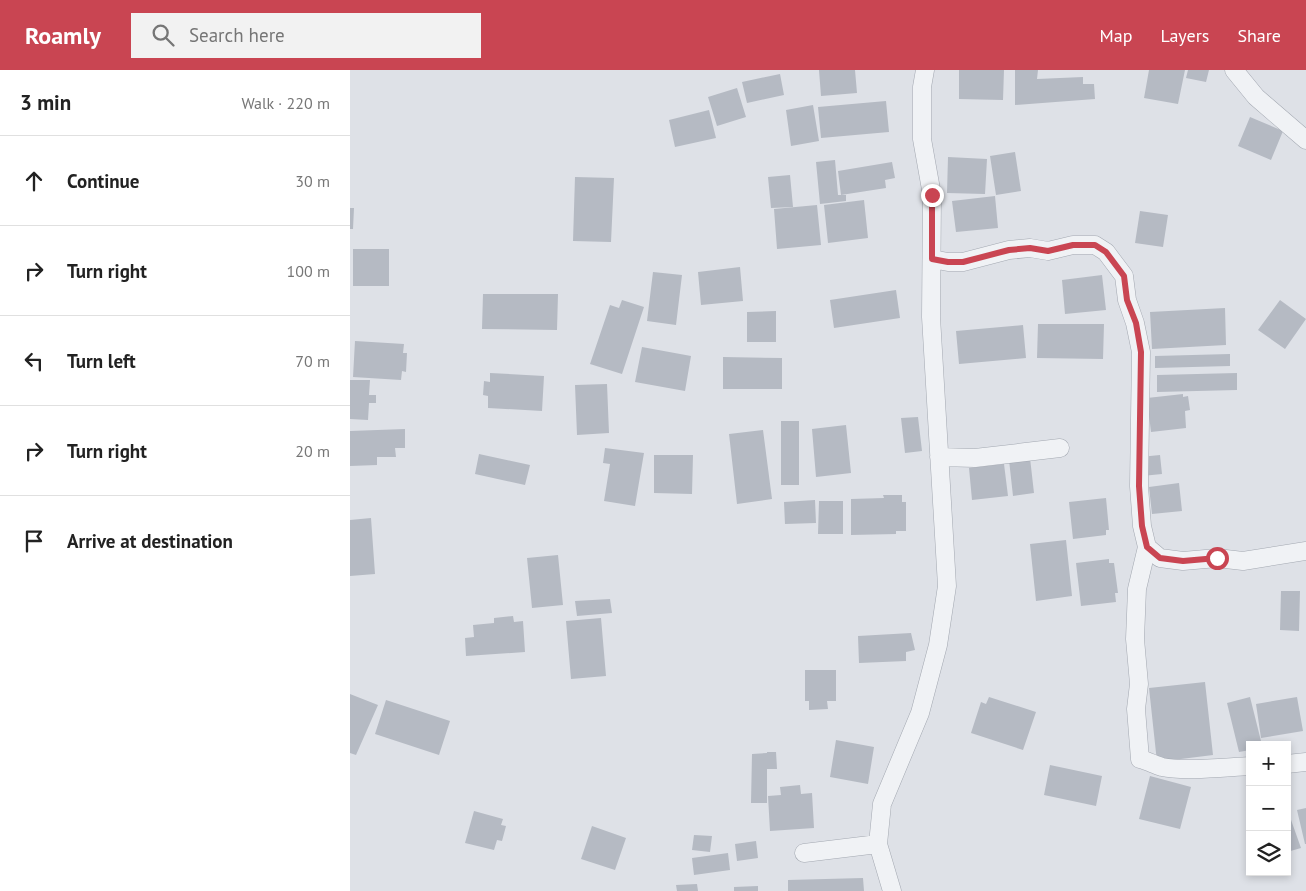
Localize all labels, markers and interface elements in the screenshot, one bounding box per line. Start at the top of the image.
search box [131,13,481,58]
text: Roamly [25,20,101,51]
icon: search [149,21,177,49]
text: Search here [189,23,285,47]
text: Map [1100,24,1132,47]
text: Layers [1160,24,1209,47]
text: Share [1237,24,1281,47]
text: 3 min [20,89,71,116]
text: Walk · 220 m [241,93,330,113]
icon: ahead [20,167,48,195]
text: Continue [67,169,139,193]
text: 30 m [295,171,330,191]
route end [921,184,944,207]
icon: right [20,257,48,285]
text: Turn right [67,259,147,283]
text: 100 m [287,261,330,281]
icon: left [20,347,48,375]
text: Turn left [67,349,136,373]
text: 70 m [295,351,330,371]
icon: right [20,437,48,465]
text: Turn right [67,439,147,463]
text: 20 m [295,441,330,461]
icon: arrive [20,527,48,555]
text: Arrive at destination [67,529,233,553]
route start [1206,547,1229,570]
map controls [1246,741,1291,876]
button: + [1246,741,1291,786]
button: − [1246,786,1291,831]
button: layers [1246,831,1291,876]

